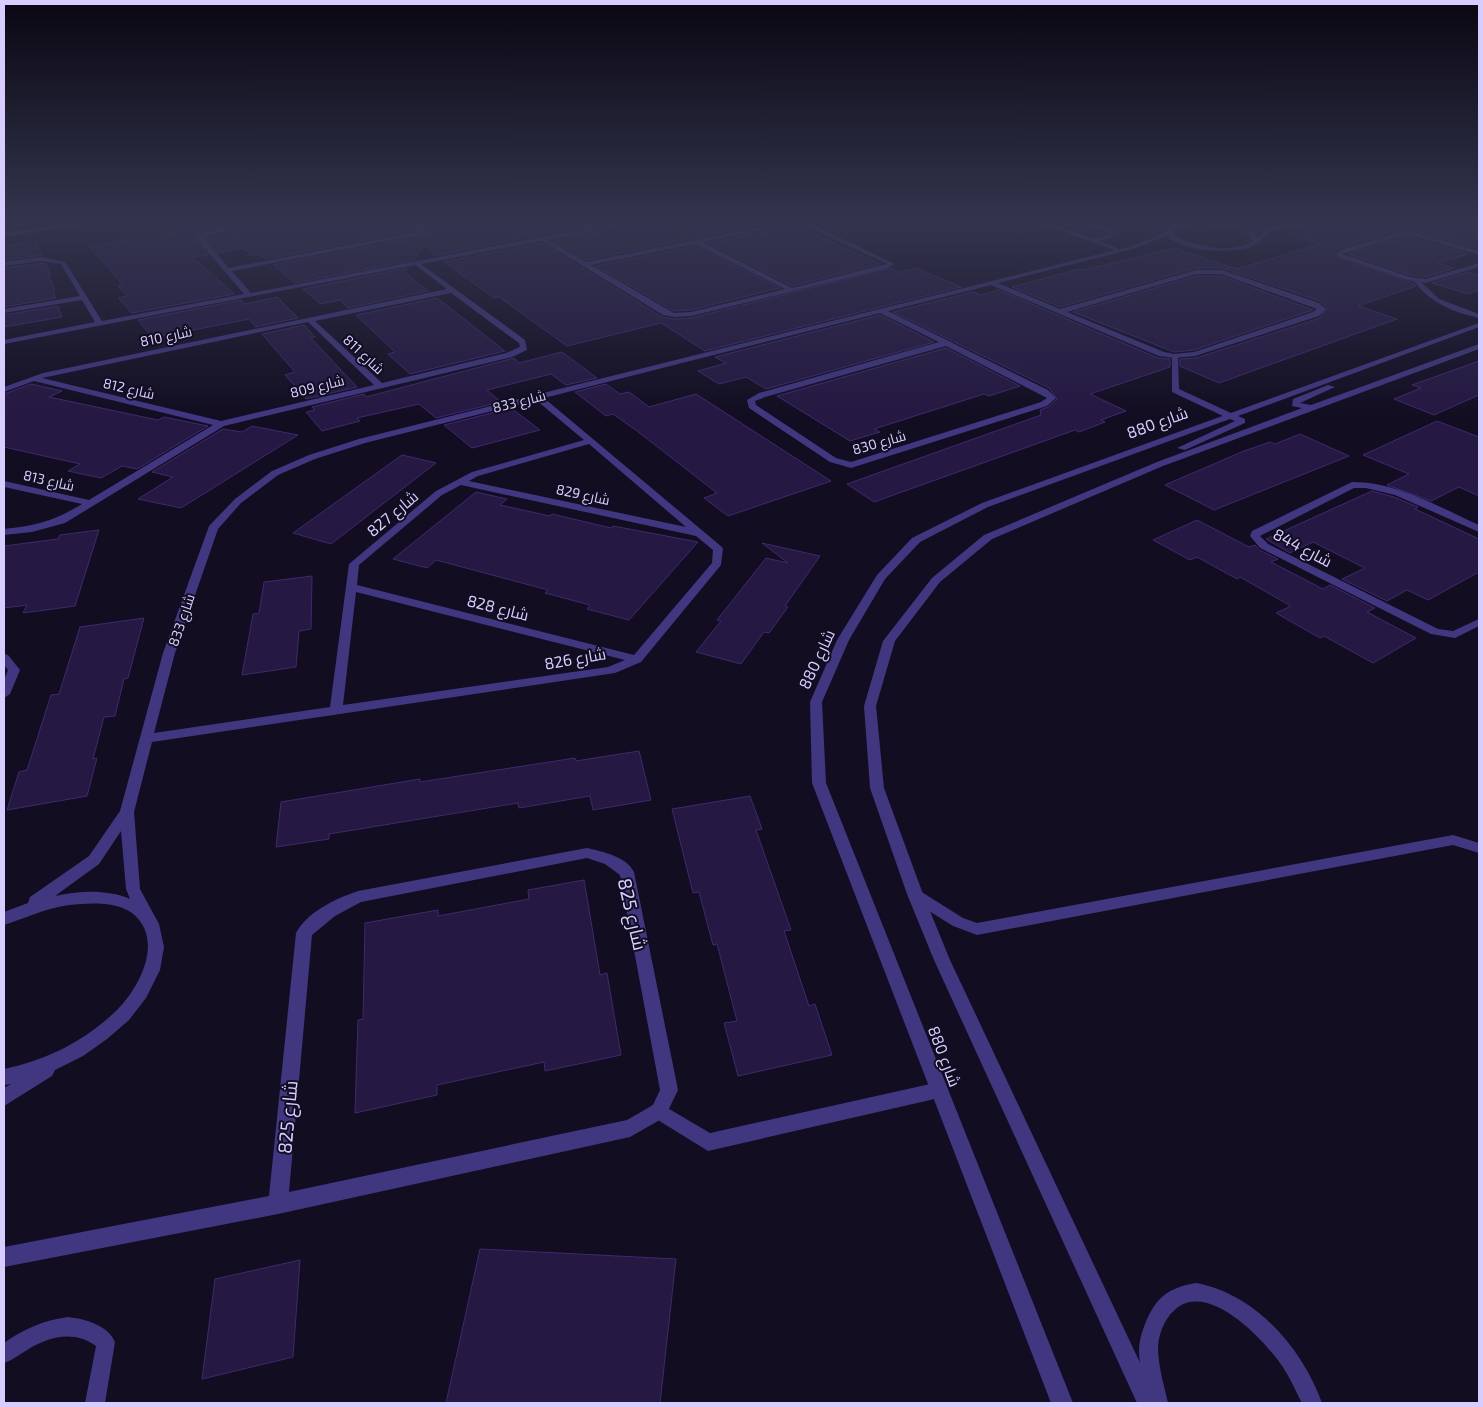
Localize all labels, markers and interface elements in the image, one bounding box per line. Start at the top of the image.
street label: شارع 810 [138,322,194,351]
street label: شارع 811 [339,331,388,378]
street label: شارع 809 [288,371,346,402]
street label: شارع 812 [101,374,156,403]
street label: شارع 833 [491,386,548,417]
street label: شارع 880 [1124,402,1191,445]
street label: شارع 830 [850,426,908,459]
street label: شارع 813 [21,466,76,495]
street label: شارع 829 [554,480,611,509]
street label: شارع 827 [362,486,424,542]
street label: شارع 844 [1269,524,1336,573]
street label: شارع 828 [464,590,531,627]
street label: شارع 833 [164,592,199,649]
street label: شارع 880 [794,626,841,693]
street label: شارع 826 [543,643,608,676]
street label: شارع 825 [611,876,652,953]
street label: شارع 880 [922,1023,965,1090]
street label: شارع 825 [272,1079,305,1155]

